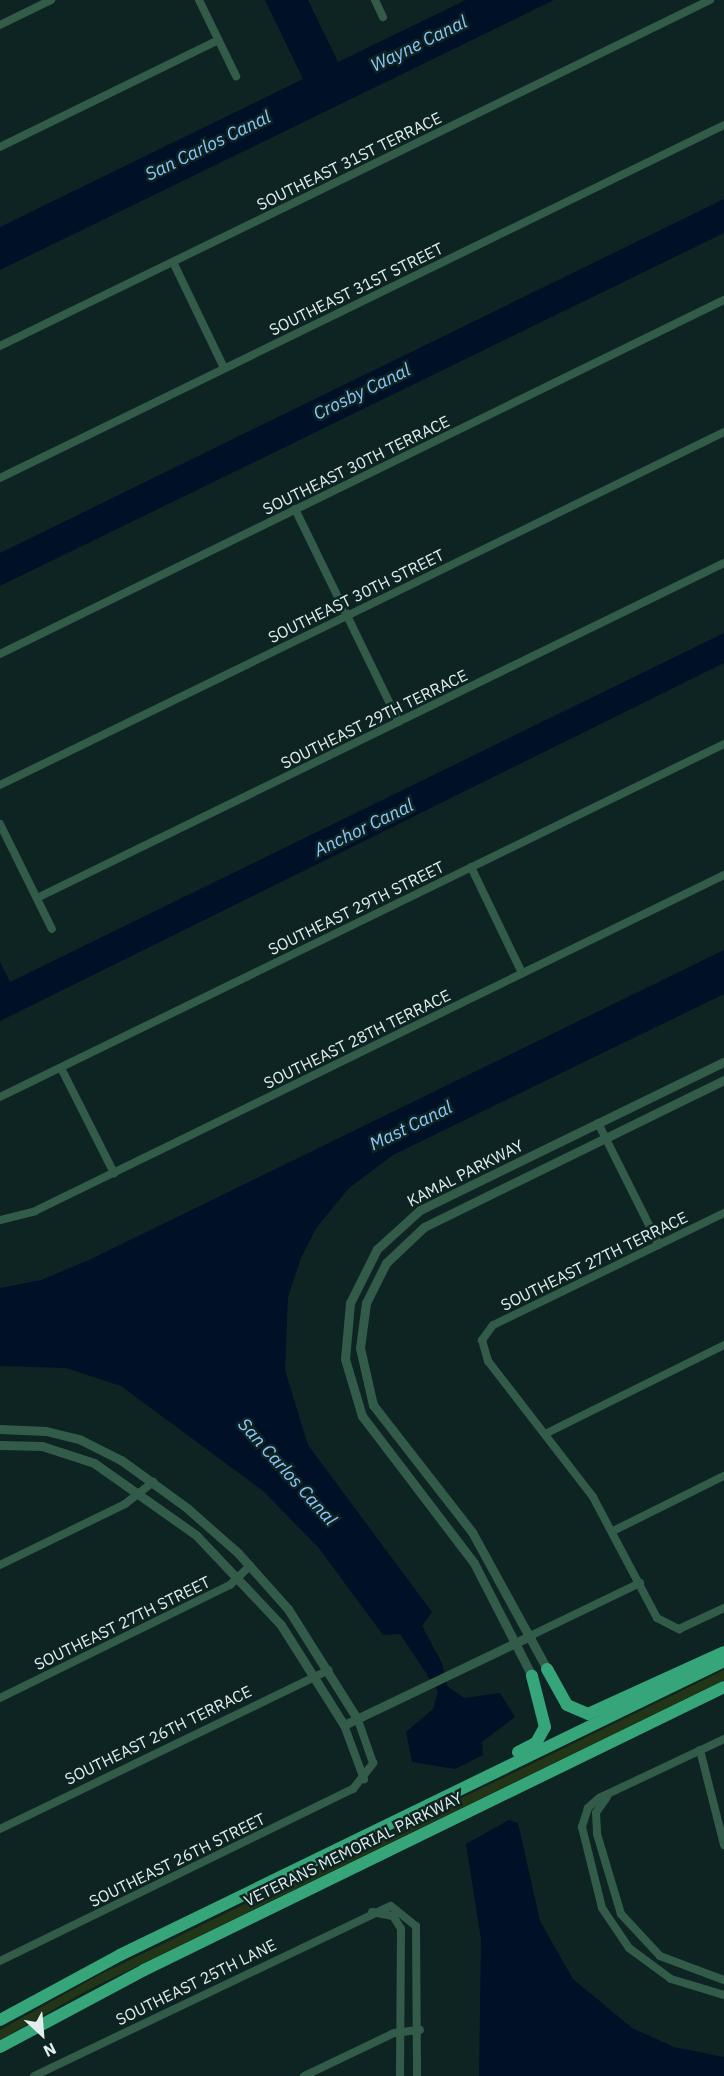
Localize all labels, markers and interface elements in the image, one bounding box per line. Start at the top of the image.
water label: Wayne Canal [367,11,471,77]
water label: San Carlos Canal [142,106,274,186]
street label: SOUTHEAST 31ST TERRACE [254,108,444,214]
street label: SOUTHEAST 31ST STREET [266,238,446,340]
water label: Crosby Canal [310,359,414,425]
street label: SOUTHEAST 30TH TERRACE [260,411,452,519]
street label: SOUTHEAST 30TH STREET [265,545,447,647]
street label: SOUTHEAST 29TH TERRACE [278,665,470,773]
water label: Anchor Canal [311,795,417,861]
street label: SOUTHEAST 29TH STREET [265,857,447,959]
street label: SOUTHEAST 28TH TERRACE [261,985,453,1093]
water label: Mast Canal [366,1097,456,1155]
street label: KAMAL PARKWAY [404,1135,526,1211]
street label: SOUTHEAST 27TH TERRACE [498,1207,690,1315]
water label: San Carlos Canal [233,1414,341,1530]
street label: SOUTHEAST 27TH STREET [31,1572,213,1674]
street label: SOUTHEAST 26TH TERRACE [62,1681,254,1789]
street label: VETERANS MEMORIAL PARKWAY [241,1788,465,1910]
street label: SOUTHEAST 26TH STREET [86,1809,268,1911]
street label: SOUTHEAST 25TH LANE [113,1935,279,2029]
north arrow [12,2004,72,2064]
text: N [40,2039,59,2062]

